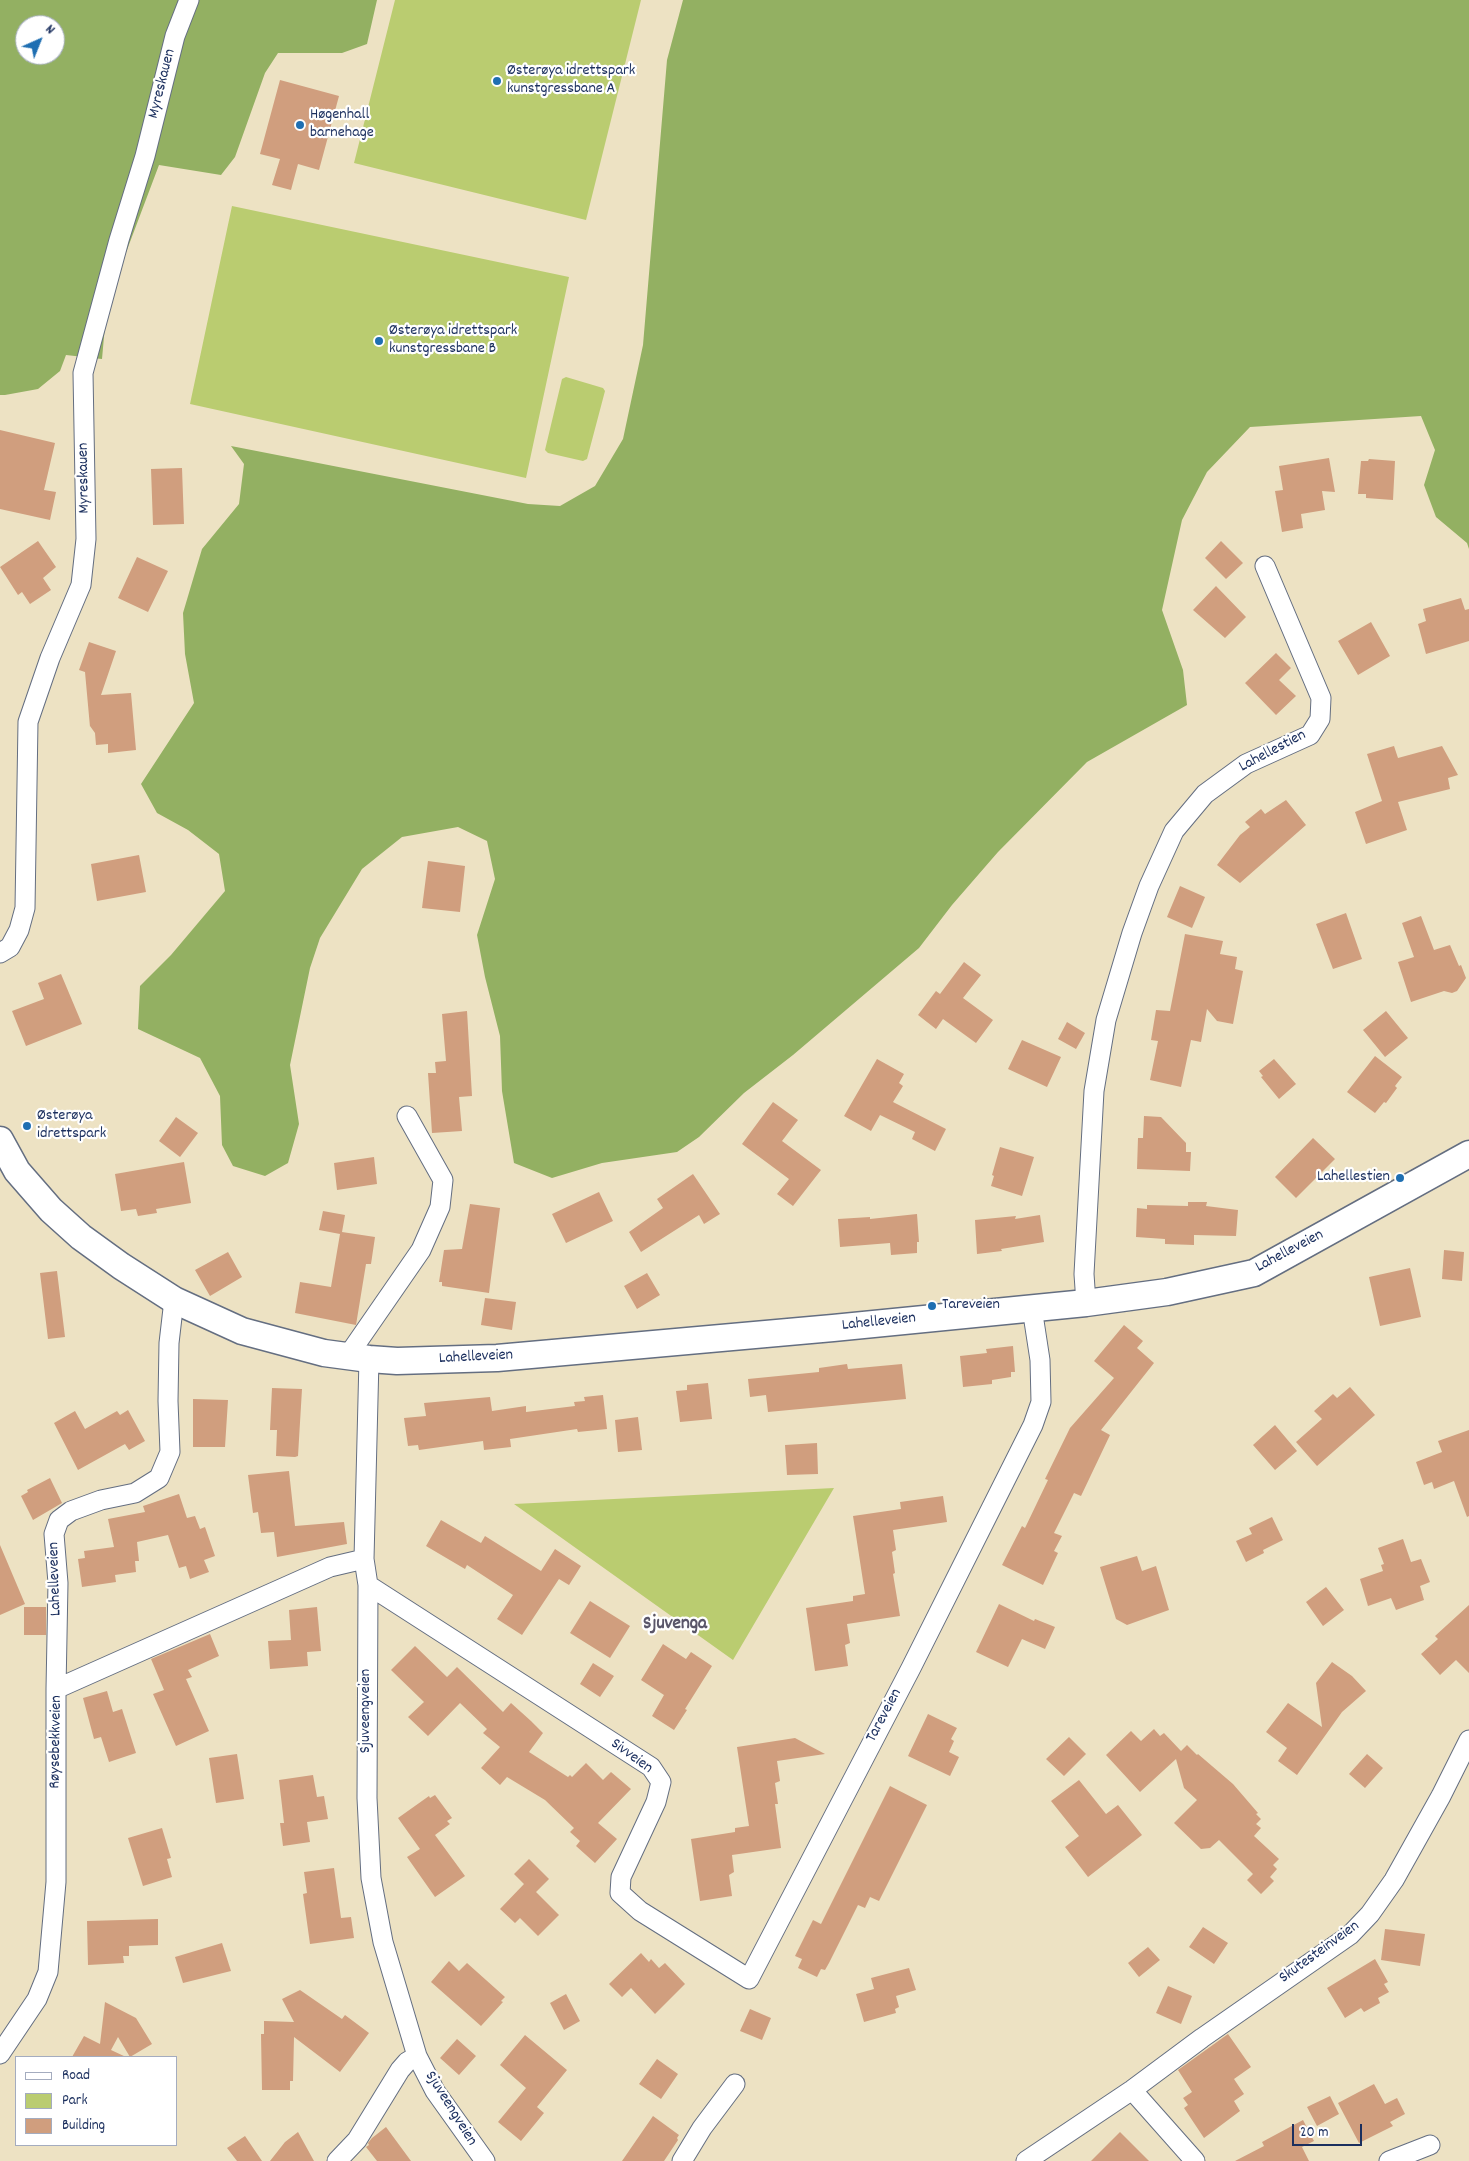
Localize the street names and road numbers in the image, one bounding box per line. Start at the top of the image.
street label: Myreskauen [145,47,181,121]
street label: Myreskauen [75,442,95,514]
street label: Lahellestien [1236,726,1310,778]
street label: Lahelleveien [1253,1226,1327,1278]
street label: Lahelleveien [841,1310,917,1336]
street label: Lahelleveien [438,1346,514,1370]
street label: Lahelleveien [45,1542,67,1616]
street label: Sjuveengveien [357,1669,377,1753]
street label: Tareveien [863,1686,907,1746]
street label: Røysebekkveien [47,1695,67,1789]
street label: Sivveien [606,1735,656,1779]
street label: Skutesteinveien [1276,1917,1364,1989]
street label: Sjuveengveien [420,2068,480,2150]

